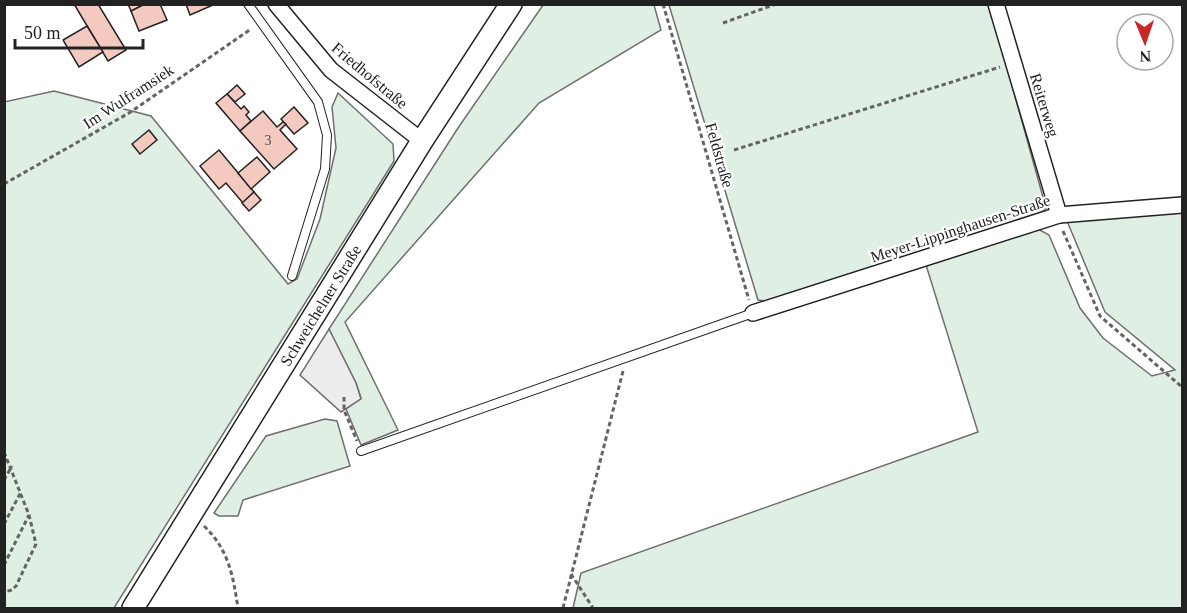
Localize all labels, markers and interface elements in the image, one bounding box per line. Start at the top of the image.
scale bar [15,12,142,50]
north arrow [1115,12,1175,72]
text: 50 m [24,23,61,43]
street label: Friedhofstraße [328,39,411,112]
text: N [1139,48,1152,65]
street label: Im Wulframsiek [80,61,177,132]
street label: Reiterweg [1026,71,1062,139]
street label: Feldstraße [702,121,737,190]
house number: 3 [265,133,272,148]
street label: Meyer-Lippinghausen-Straße [868,191,1053,267]
street label: Schweichelner Straße [277,242,365,369]

